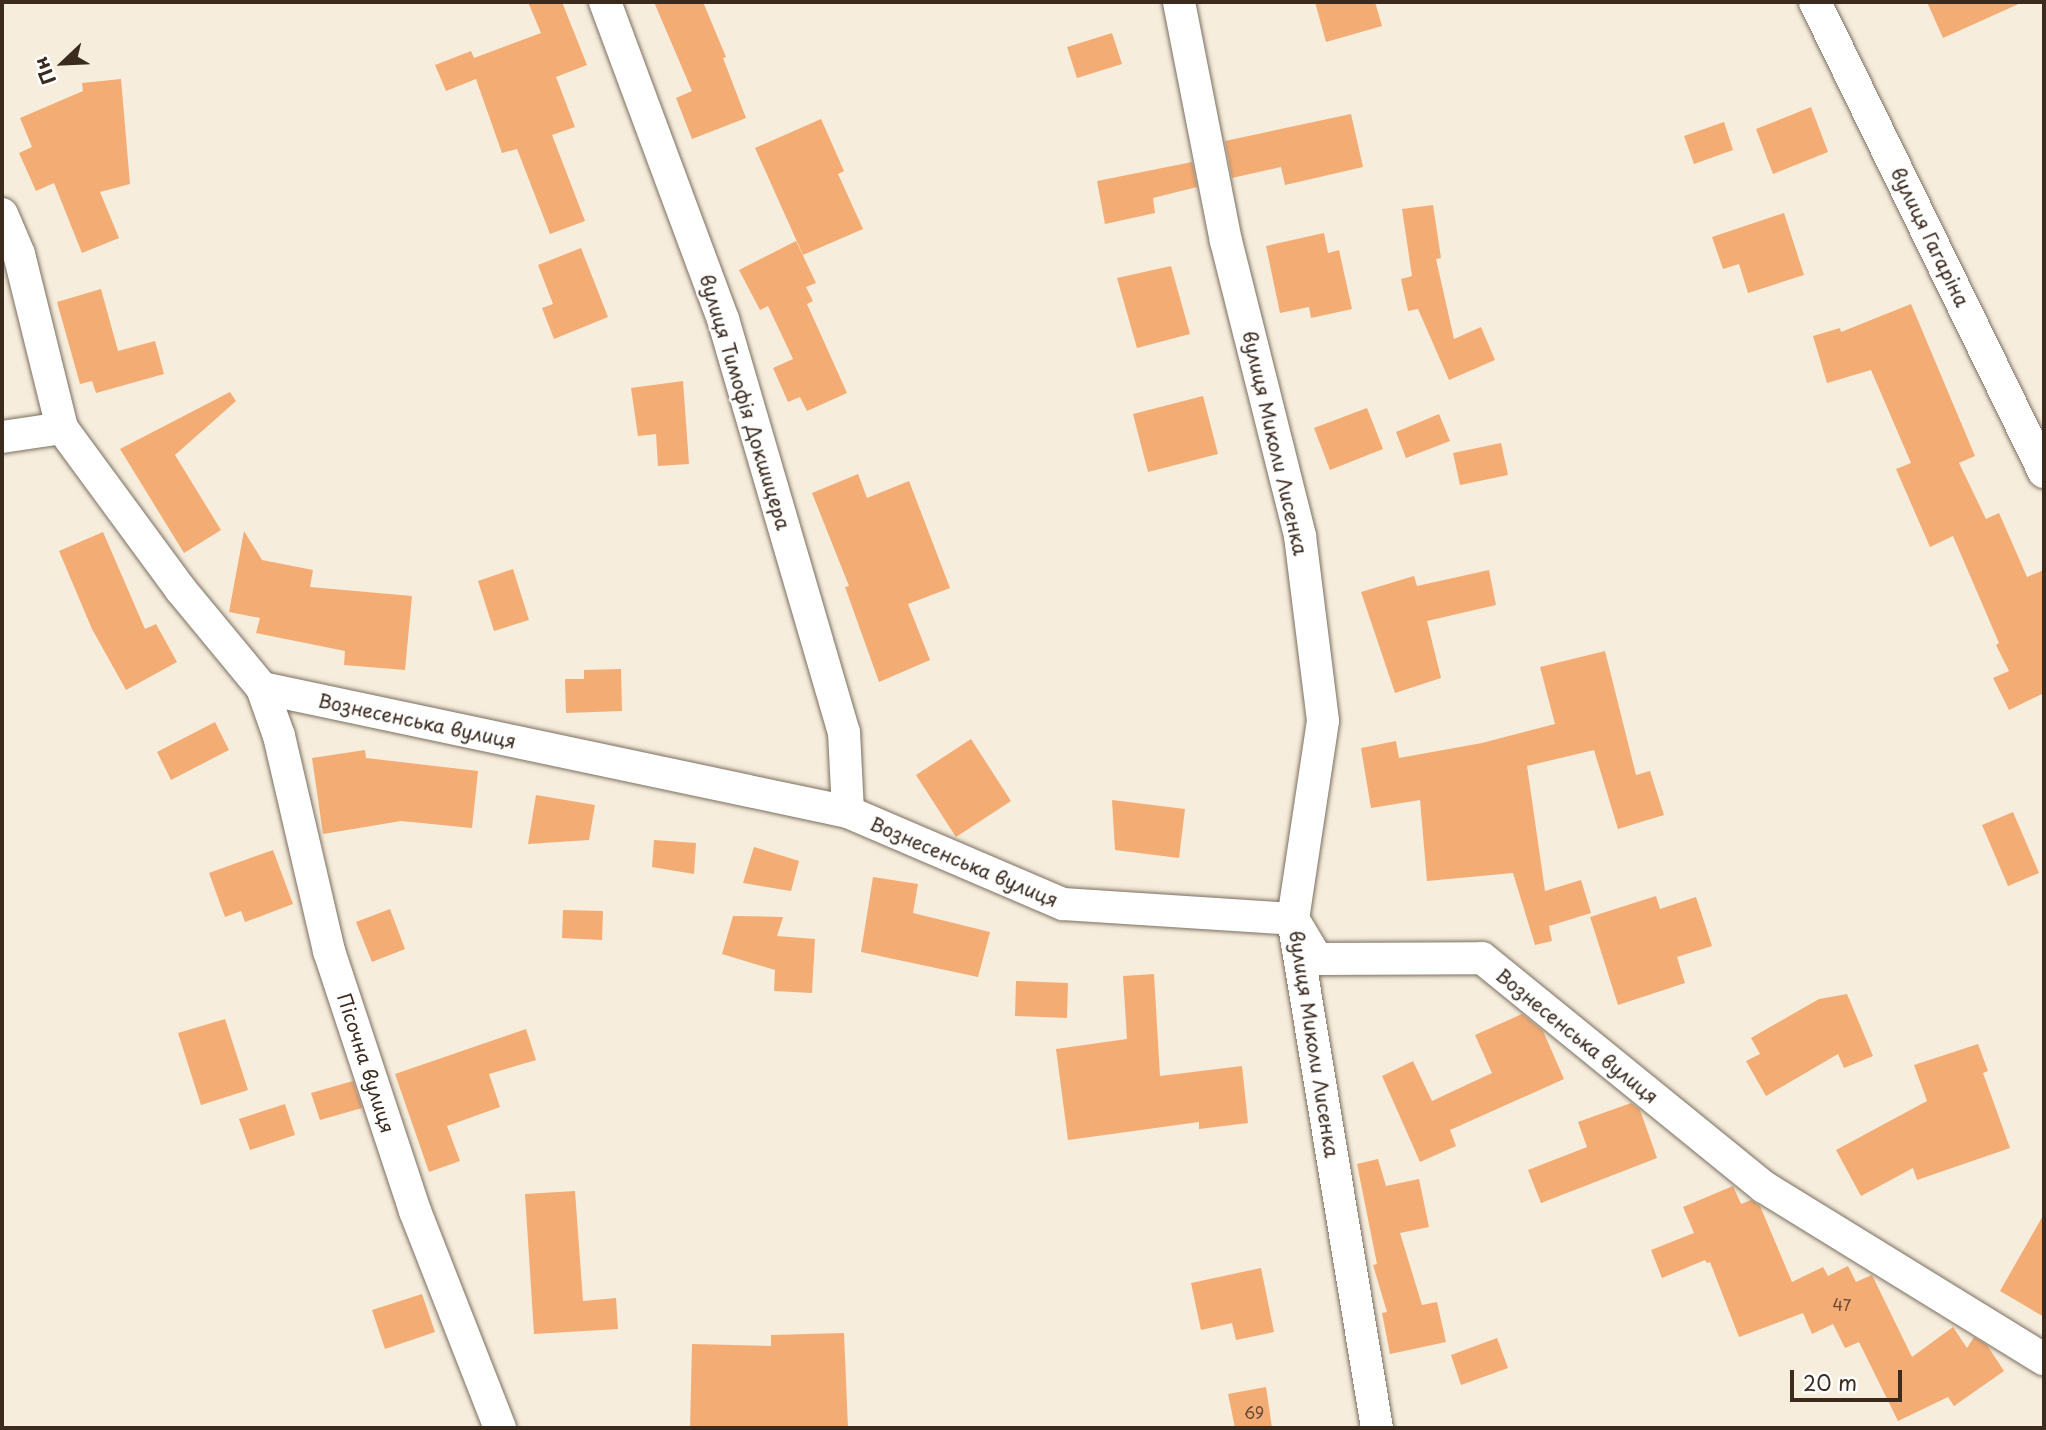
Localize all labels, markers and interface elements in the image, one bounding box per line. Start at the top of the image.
north arrow [28,28,98,98]
text: Пн [25,53,62,89]
street label: вулиця Гагаріна [1886,163,1974,311]
street label: вулиця Тимофія Докшицера [695,271,795,533]
street label: вулиця Миколи Лисенка [1238,328,1312,558]
street label: Вознесенська вулиця [316,689,518,753]
street label: Вознесенська вулиця [866,812,1062,912]
street label: вулиця Миколи Лисенка [1285,929,1343,1159]
street label: Вознесенська вулиця [1491,963,1663,1109]
street label: Пісочна вулиця [332,990,400,1136]
house number: 47 [1833,1294,1851,1314]
scale bar [1794,1356,1906,1400]
text: 20 m [1803,1366,1857,1398]
house number: 69 [1244,1402,1264,1422]

